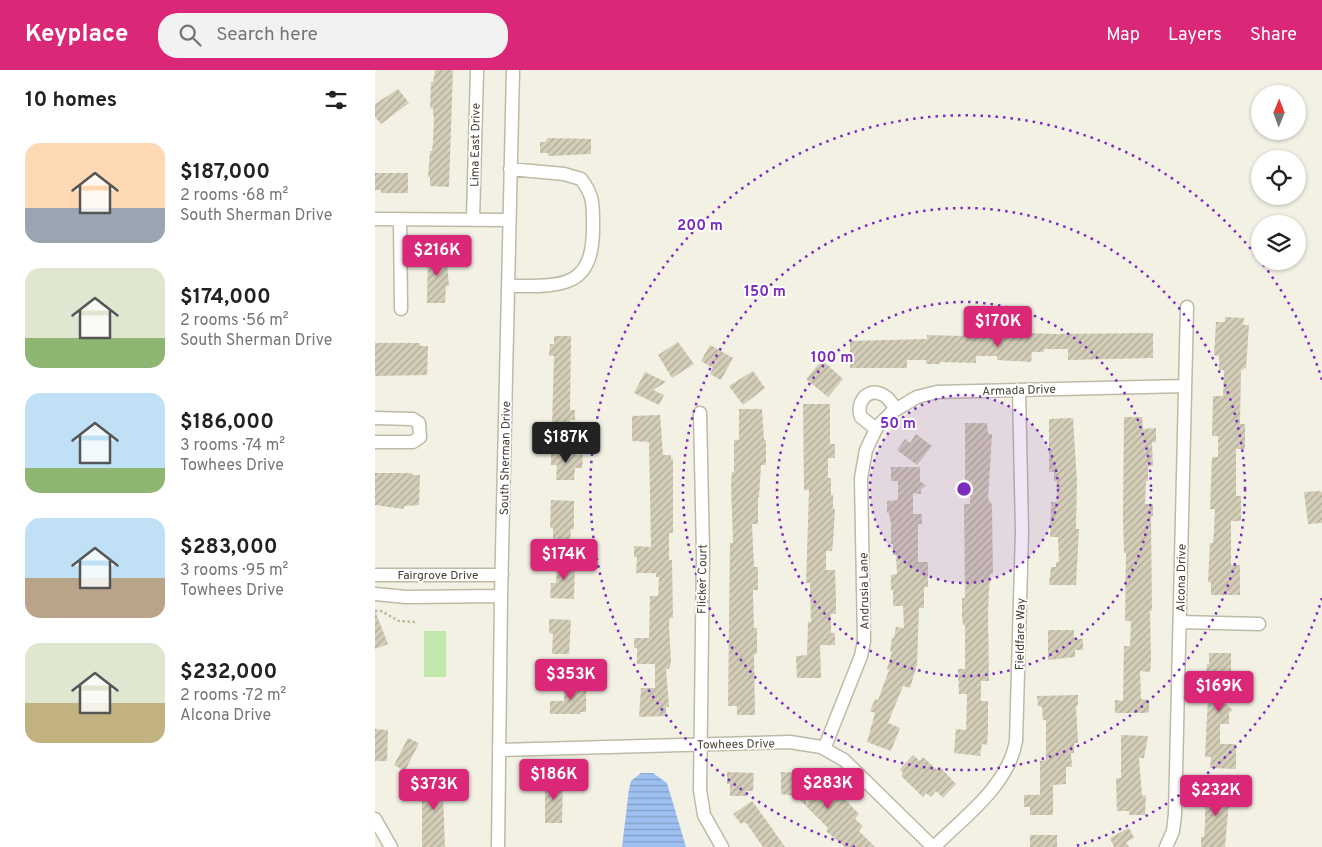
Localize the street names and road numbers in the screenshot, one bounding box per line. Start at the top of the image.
street label: Lima East Drive [467,103,485,187]
street label: Armada Drive [982,382,1056,400]
street label: South Sherman Drive [497,401,515,515]
street label: Flicker Court [694,544,712,614]
street label: Alcona Drive [1173,544,1191,612]
street label: Andrusia Lane [856,552,874,630]
street label: Fairgrove Drive [397,568,479,584]
street label: Fieldfare Way [1012,598,1030,670]
street label: Towhees Drive [697,736,775,754]

